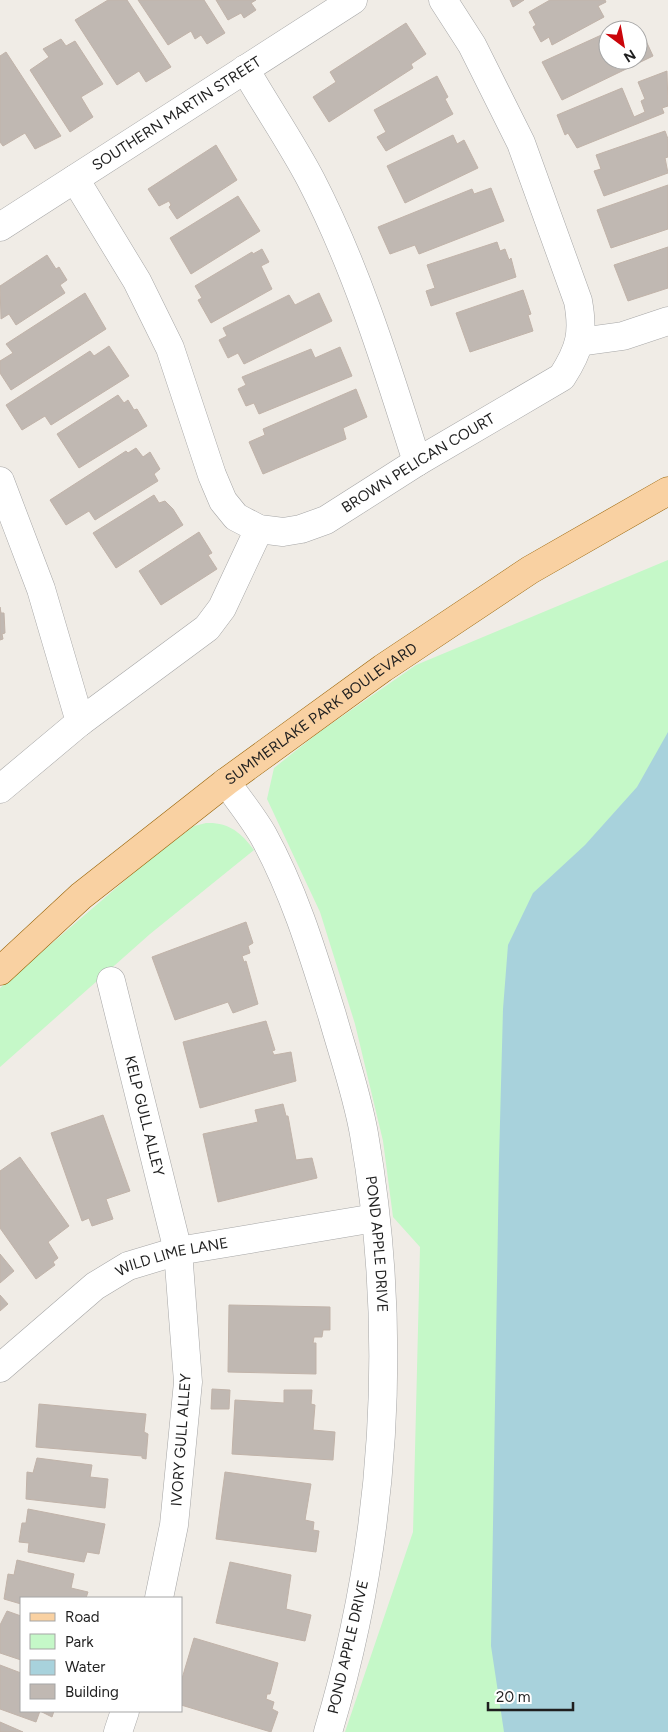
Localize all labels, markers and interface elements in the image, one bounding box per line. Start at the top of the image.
north arrow [598,20,648,70]
text: N [621,46,639,66]
street label: SOUTHERN MARTIN STREET [89,52,265,174]
street label: BROWN PELICAN COURT [338,409,499,517]
street label: SUMMERLAKE PARK BOULEVARD [222,639,421,789]
street label: KELP GULL ALLEY [121,1054,168,1178]
street label: POND APPLE DRIVE [362,1175,392,1313]
street label: WILD LIME LANE [112,1234,230,1280]
street label: IVORY GULL ALLEY [167,1373,195,1507]
street label: POND APPLE DRIVE [324,1578,372,1716]
legend [20,1597,182,1712]
text: Road [65,1608,100,1626]
text: Park [65,1633,94,1651]
text: Water [65,1658,105,1676]
scale bar [488,1680,573,1712]
text: Building [65,1683,119,1701]
text: 20 m [496,1688,530,1706]

